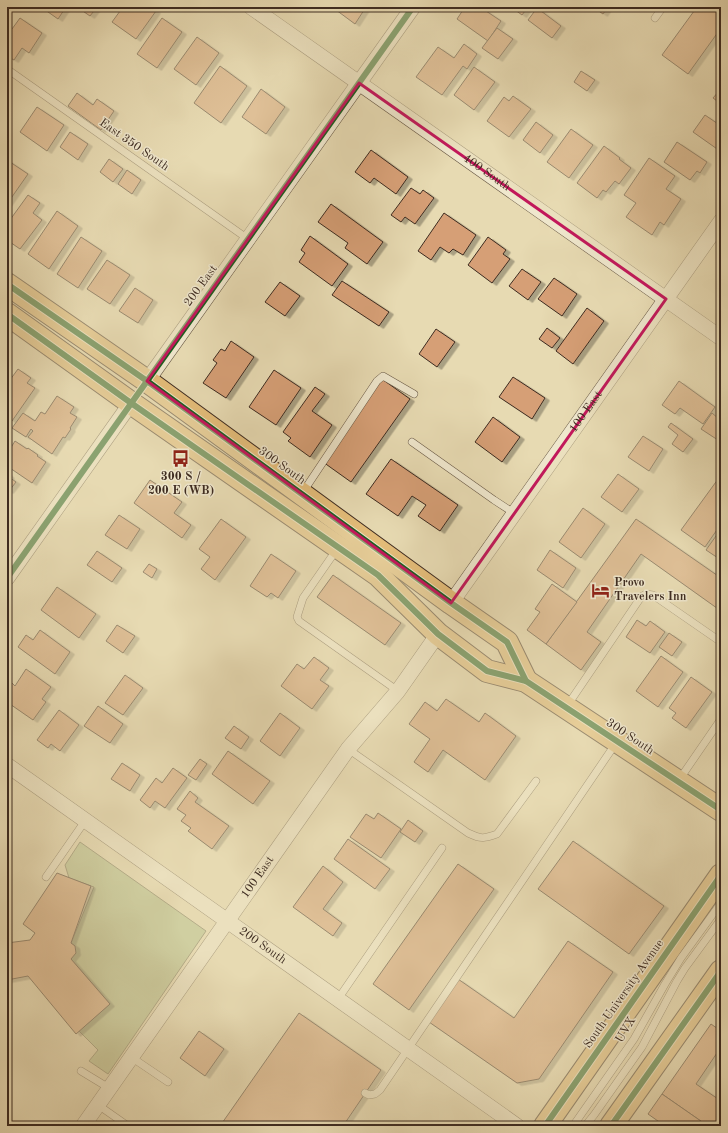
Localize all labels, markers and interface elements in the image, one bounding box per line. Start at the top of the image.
street label: East 350 South [97,116,172,174]
street label: 400 South [461,152,513,194]
street label: 200 East [182,263,220,309]
street label: 100 East [567,389,605,435]
street label: 300 South [256,445,308,487]
bus stop icon: 300 S / 200 E (WB) [171,448,191,468]
place label: 300 S / 200 E (WB) [148,471,214,497]
place label: Provo Travelers Inn [614,577,687,603]
hotel icon: Provo Travelers Inn [591,580,611,600]
street label: 300 South [604,717,656,758]
street label: 100 East [239,854,277,900]
street label: 200 South [237,925,289,967]
street label: South University Avenue [582,937,666,1051]
street label: UVX [614,1015,638,1045]

